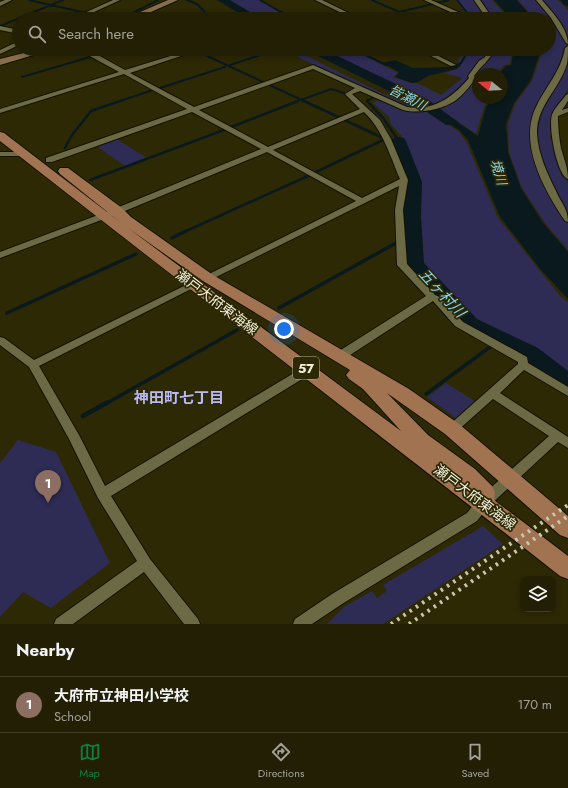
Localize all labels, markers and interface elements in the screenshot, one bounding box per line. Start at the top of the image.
search box [12,12,556,56]
icon: search [26,23,48,45]
text: Search here [58,23,134,45]
north arrow [472,68,508,104]
water label: 皆瀬川 [386,80,431,116]
water label: 境川 [486,157,512,189]
water label: 五ヶ村川 [413,264,472,324]
street label: 瀬戸大府東海線 [172,265,262,339]
your location [274,319,294,339]
road number: 57 [293,357,319,379]
district label: 神田町七丁目 [133,387,224,409]
street label: 瀬戸大府東海線 [430,460,520,534]
pin: 1 [35,470,61,503]
map controls [520,576,556,612]
button: layers [520,576,556,612]
text: Nearby [16,638,74,662]
text: 大府市立神田小学校 [54,685,189,707]
text: 1 [26,695,32,714]
text: 170 m [517,695,552,714]
text: School [54,707,91,726]
tab: Map [79,741,101,781]
tab: Directions [258,741,304,781]
tab: Saved [462,741,489,781]

